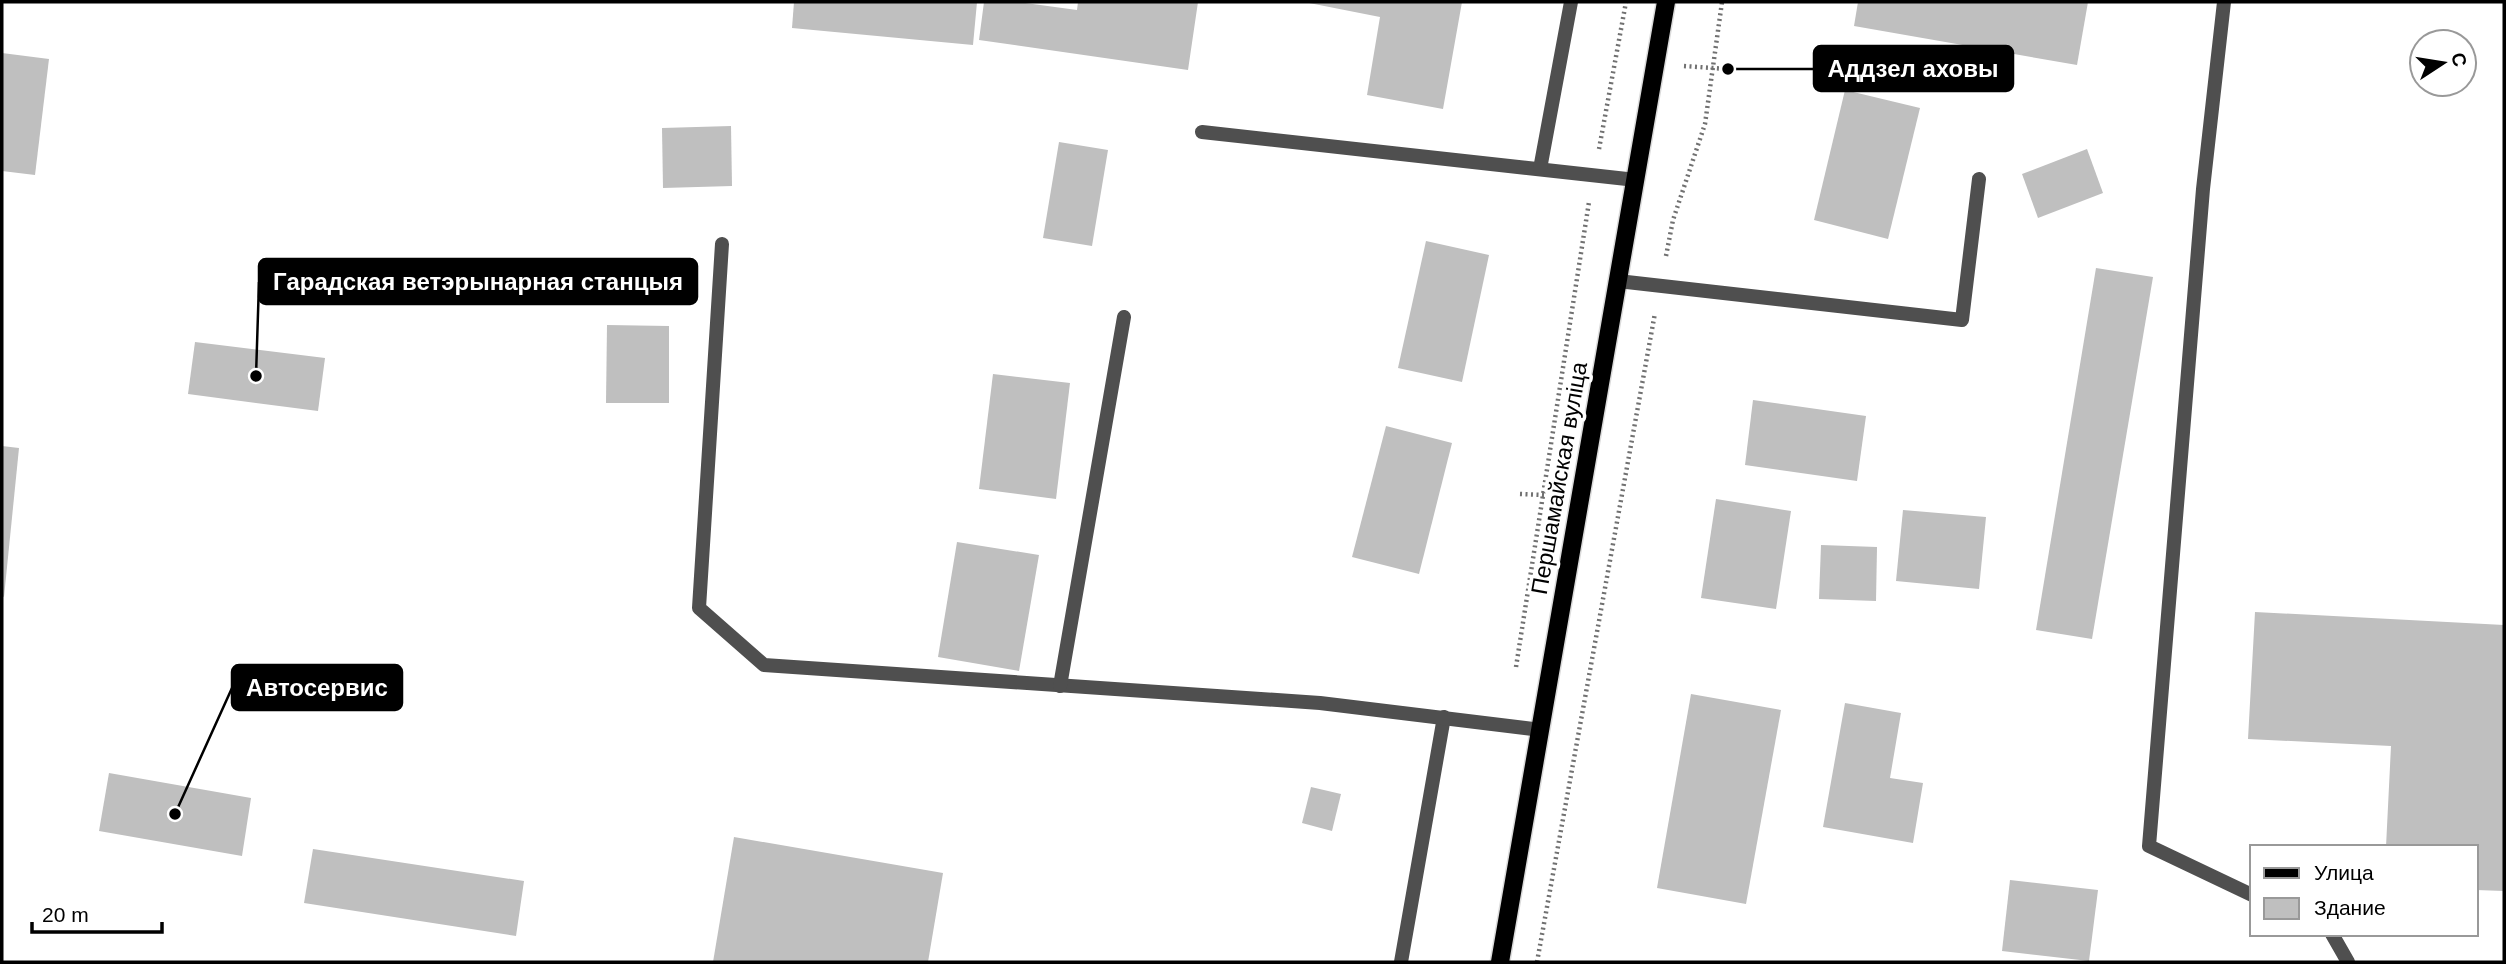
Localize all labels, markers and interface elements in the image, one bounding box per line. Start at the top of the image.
north arrow [2408,28,2478,98]
callout: Аддзел аховы [1814,46,2013,91]
text: С [2447,51,2471,69]
text: Аддзел аховы [1828,55,1998,82]
callout: Гарадская ветэрынарная станцыя [259,259,697,304]
text: Гарадская ветэрынарная станцыя [273,268,683,295]
street label: Першамайская вуліца [1526,359,1592,596]
callout: Автосервис [232,665,402,710]
text: Автосервис [246,674,388,701]
legend [2250,845,2478,936]
text: Улица [2314,861,2374,884]
scale bar [32,890,161,934]
text: Здание [2314,896,2386,919]
text: 20 m [42,903,89,926]

